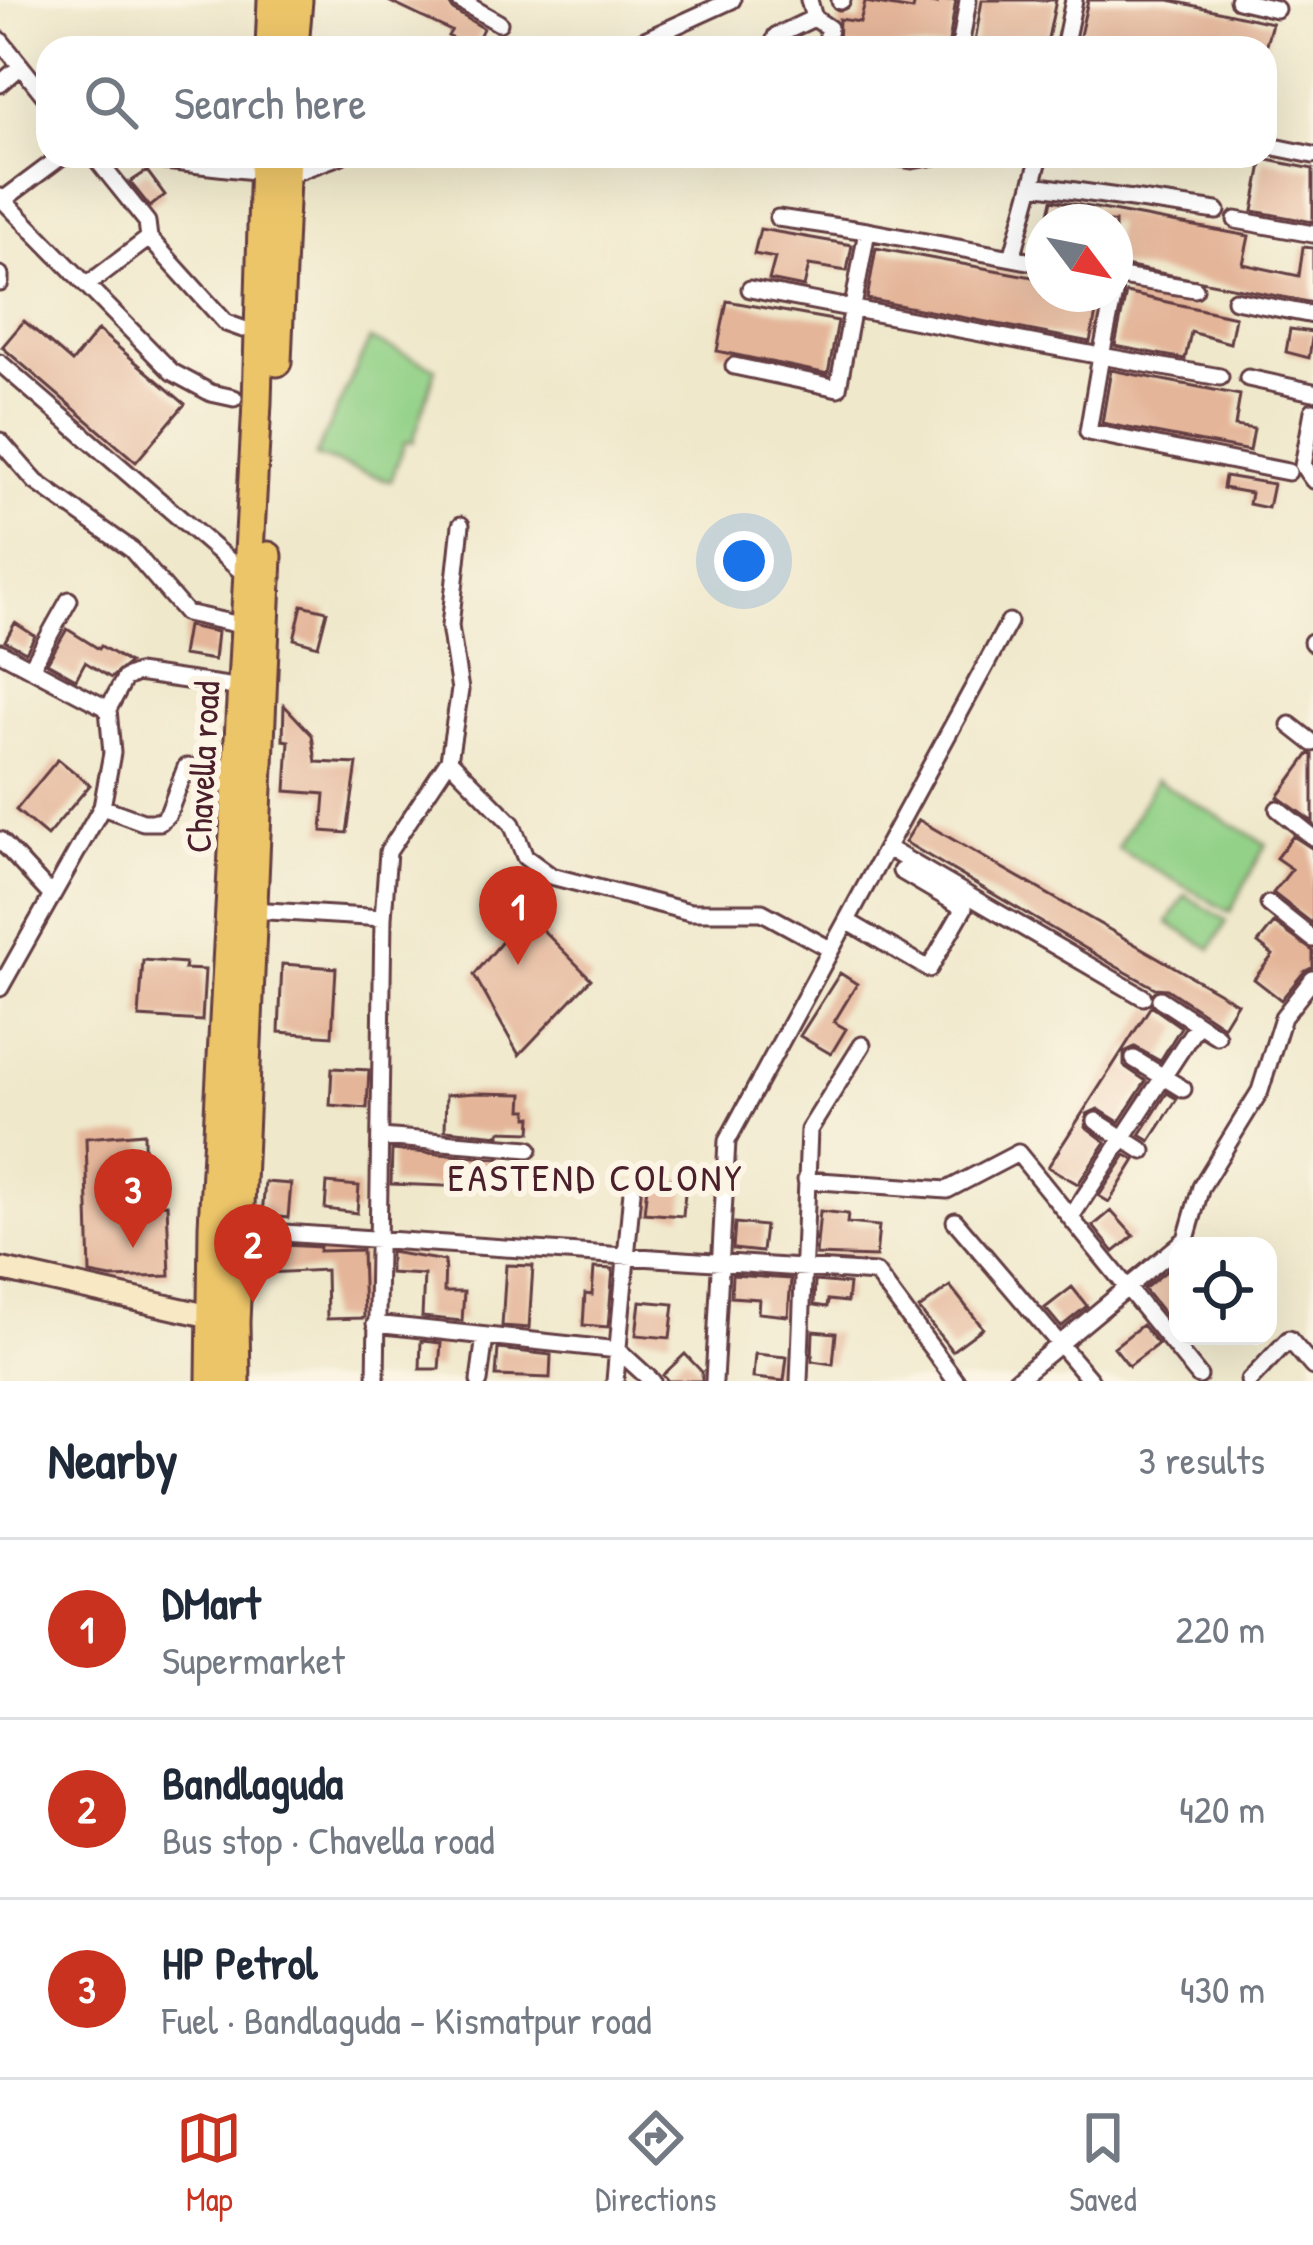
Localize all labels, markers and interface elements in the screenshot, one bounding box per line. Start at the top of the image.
search box [36,36,1277,168]
icon: search [78,69,144,135]
text: Search here [174,72,366,133]
north arrow [1025,204,1133,312]
your location [714,531,774,591]
street label: Chavella road [173,680,230,854]
pin: 1 [479,866,557,965]
pin: 3 [94,1149,172,1248]
district label: EASTEND COLONY [447,1150,745,1203]
pin: 2 [214,1204,292,1303]
map controls [1169,1237,1277,1345]
button: locate [1169,1237,1277,1345]
text: Nearby [48,1425,178,1494]
text: 3 results [1139,1433,1265,1486]
text: DMart [162,1572,261,1633]
text: 1 [80,1602,94,1655]
text: 220 m [1176,1602,1265,1655]
text: Supermarket [162,1633,345,1686]
text: Bandlaguda [162,1752,343,1813]
text: 2 [78,1782,96,1835]
text: 420 m [1179,1782,1265,1835]
text: Bus stop · Chavella road [162,1813,494,1866]
text: HP Petrol [162,1932,318,1993]
text: 3 [78,1962,96,2015]
text: 430 m [1180,1962,1265,2015]
text: Fuel · Bandlaguda - Kismatpur road [162,1993,651,2046]
tab: Map [176,2105,242,2221]
tab: Directions [595,2105,717,2221]
tab: Saved [1069,2105,1137,2221]

